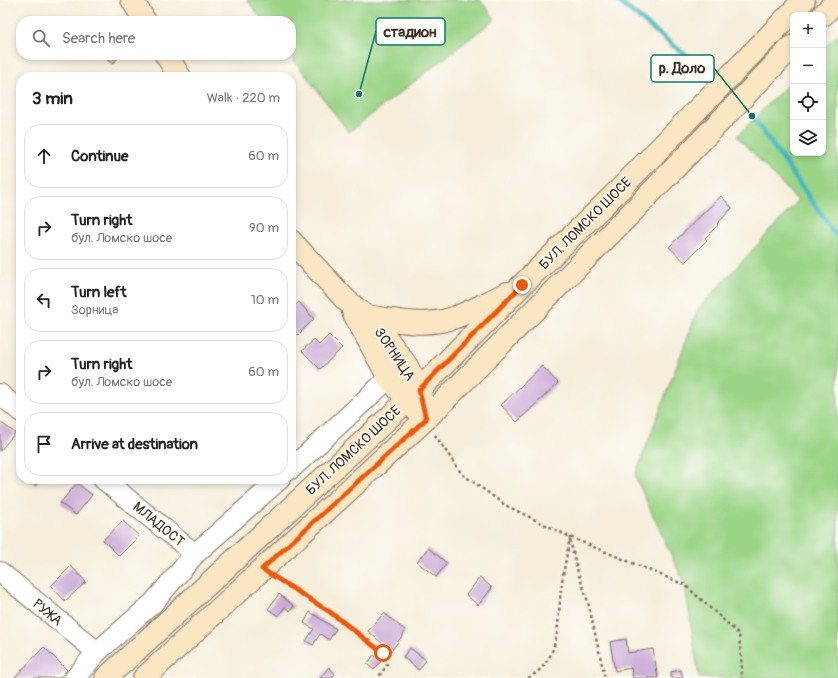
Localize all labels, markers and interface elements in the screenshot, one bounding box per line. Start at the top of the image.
map controls [790,12,826,156]
button: + [790,12,826,48]
search box [16,16,296,60]
callout: стадион [376,18,445,45]
text: стадион [382,23,437,42]
icon: search [30,27,52,49]
text: Search here [62,29,135,48]
button: − [790,48,826,84]
callout: р. Доло [651,55,714,82]
text: р. Доло [659,59,705,78]
button: locate [790,84,826,120]
text: 3 min [32,88,73,109]
text: Walk · 220 m [207,90,280,106]
button: layers [790,120,826,156]
icon: ahead [33,145,55,167]
text: Continue [71,147,129,166]
text: 60 m [248,148,279,164]
street label: БУЛ. ЛОМСКО ШОСЕ [536,174,635,273]
text: Turn right [71,211,132,230]
icon: right [33,217,55,239]
text: 90 m [249,220,279,236]
text: бул. Ломско шосе [71,230,172,246]
route end [513,276,531,294]
text: Turn left [71,283,127,302]
icon: left [33,289,55,311]
text: 10 m [251,292,279,308]
text: Зорница [71,302,118,318]
street label: ЗОРНИЦА [371,324,419,384]
text: Turn right [71,355,132,374]
icon: right [33,361,55,383]
text: 60 m [248,364,279,380]
text: бул. Ломско шосе [71,374,172,390]
street label: БУЛ. ЛОМСКО ШОСЕ [302,402,404,499]
icon: arrive [33,433,55,455]
text: Arrive at destination [71,435,198,454]
street label: МЛАДОСТ [130,499,188,550]
street label: РУЖА [30,595,66,629]
route start [374,644,392,662]

